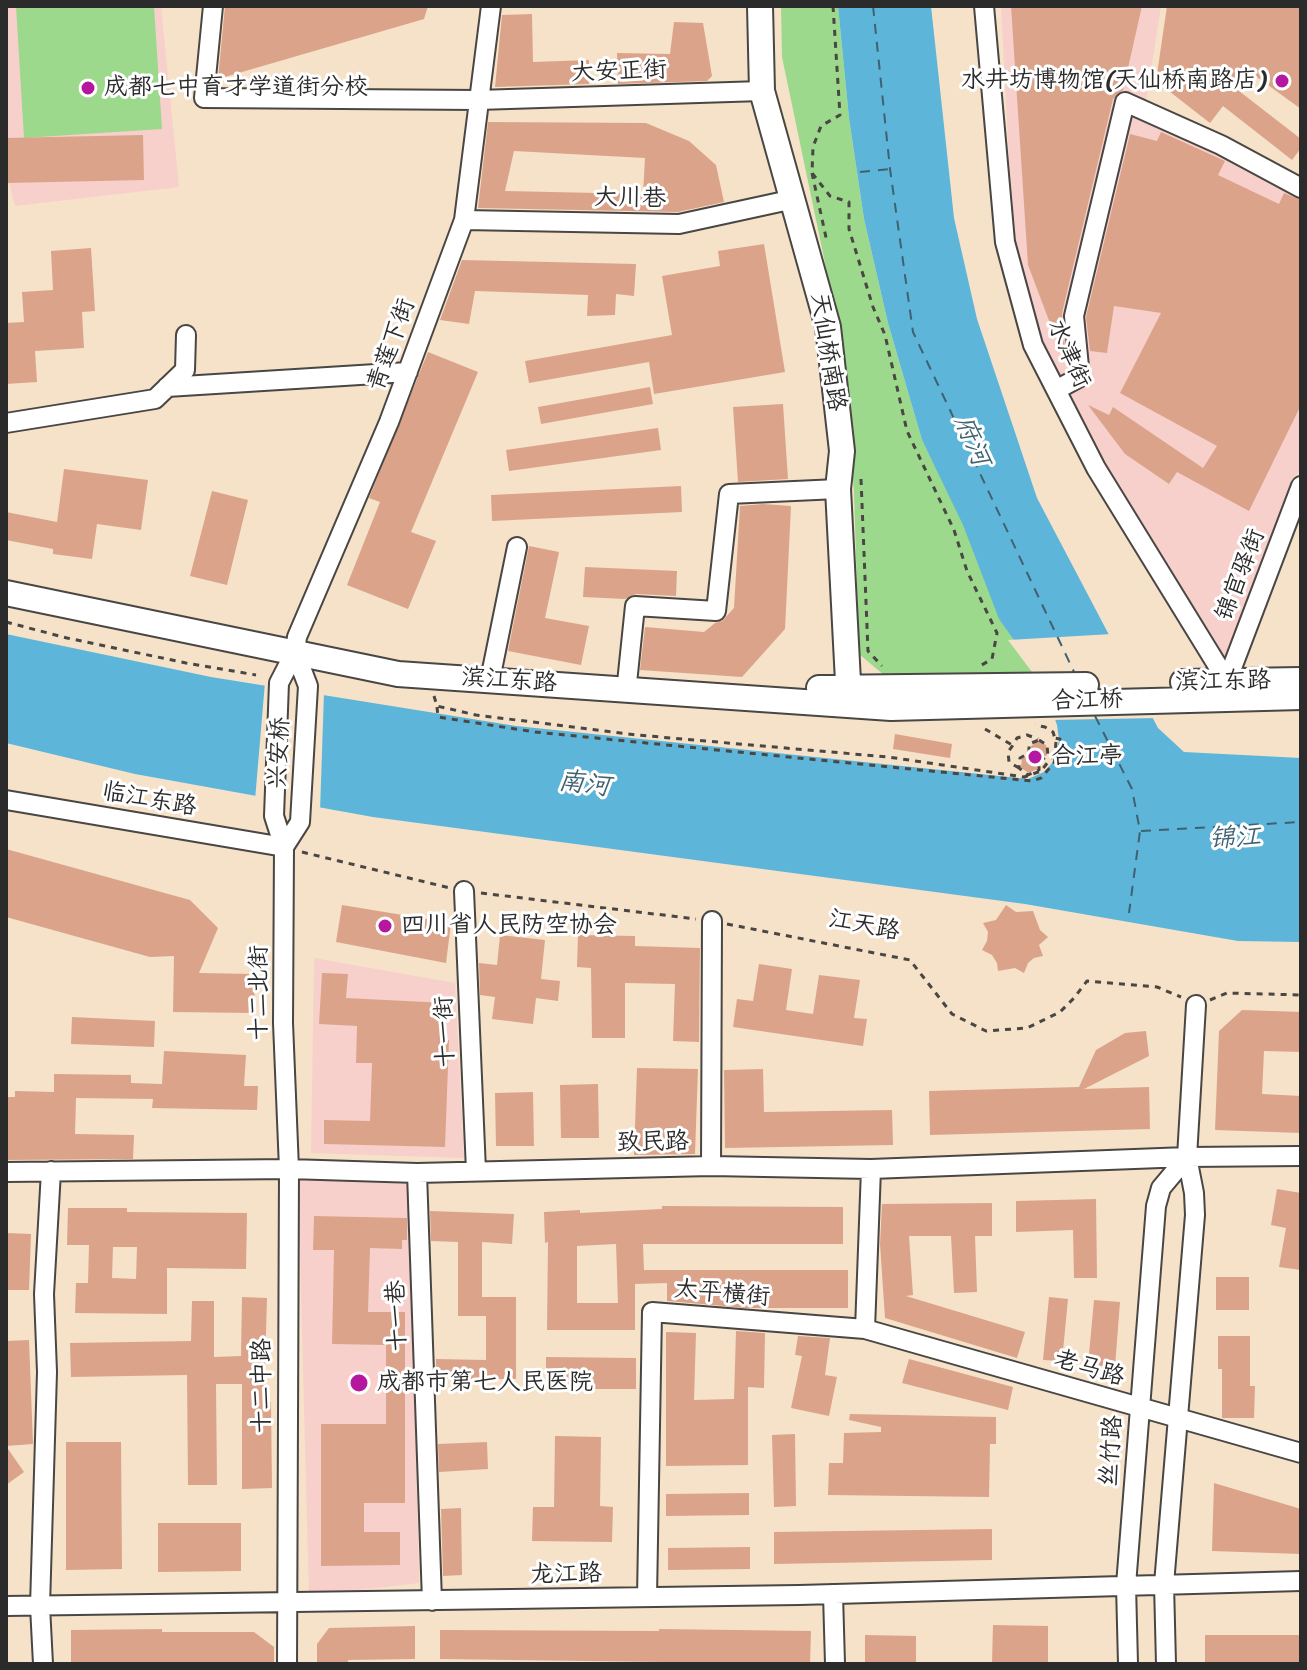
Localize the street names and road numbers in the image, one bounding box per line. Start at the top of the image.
street label: 大安正街 [571,56,667,88]
street label: 大川巷 [594,184,666,214]
street label: 天仙桥南路 [803,290,851,414]
street label: 青莲下街 [362,295,422,395]
street label: 水津街 [1040,315,1096,393]
street label: 锦官驿街 [1210,525,1272,625]
street label: 滨江东路 [460,663,558,699]
street label: 滨江东路 [1175,667,1271,697]
street label: 合江桥 [1051,685,1123,717]
street label: 兴安桥 [264,716,296,790]
street label: 临江东路 [99,777,199,823]
street label: 江天路 [826,905,902,947]
street label: 十二北街 [246,945,274,1041]
street label: 十一街 [430,996,462,1068]
street label: 致民路 [617,1128,689,1158]
street label: 太平横街 [673,1275,771,1313]
street label: 十一巷 [382,1280,414,1352]
street label: 十二中路 [249,1338,277,1434]
street label: 老马路 [1050,1345,1128,1393]
street label: 丝竹路 [1095,1414,1129,1488]
street label: 龙江路 [530,1560,602,1590]

